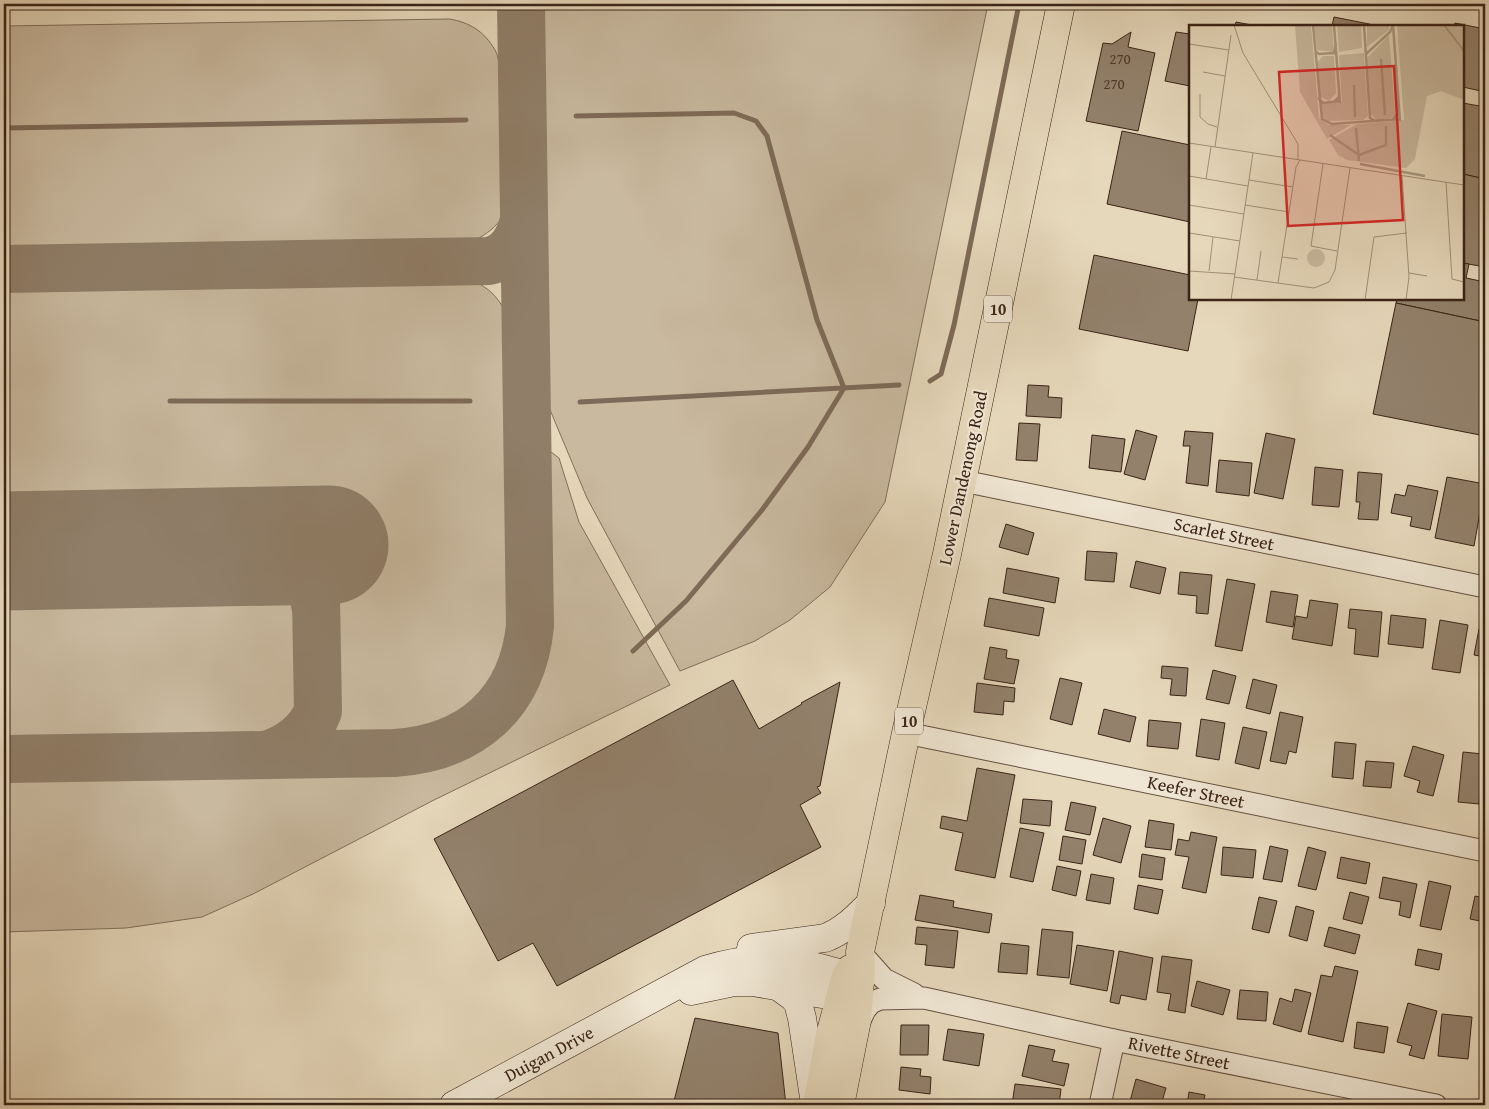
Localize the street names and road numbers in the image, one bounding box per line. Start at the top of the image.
road number: 10 [984,296,1012,322]
street label: Lower Dandenong Road [931,388,994,568]
street label: Scarlet Street [1171,510,1277,557]
road number: 10 [895,708,923,734]
street label: Keefer Street [1145,768,1248,815]
street label: Duigan Drive [499,1019,598,1088]
street label: Rivette Street [1126,1029,1233,1077]

